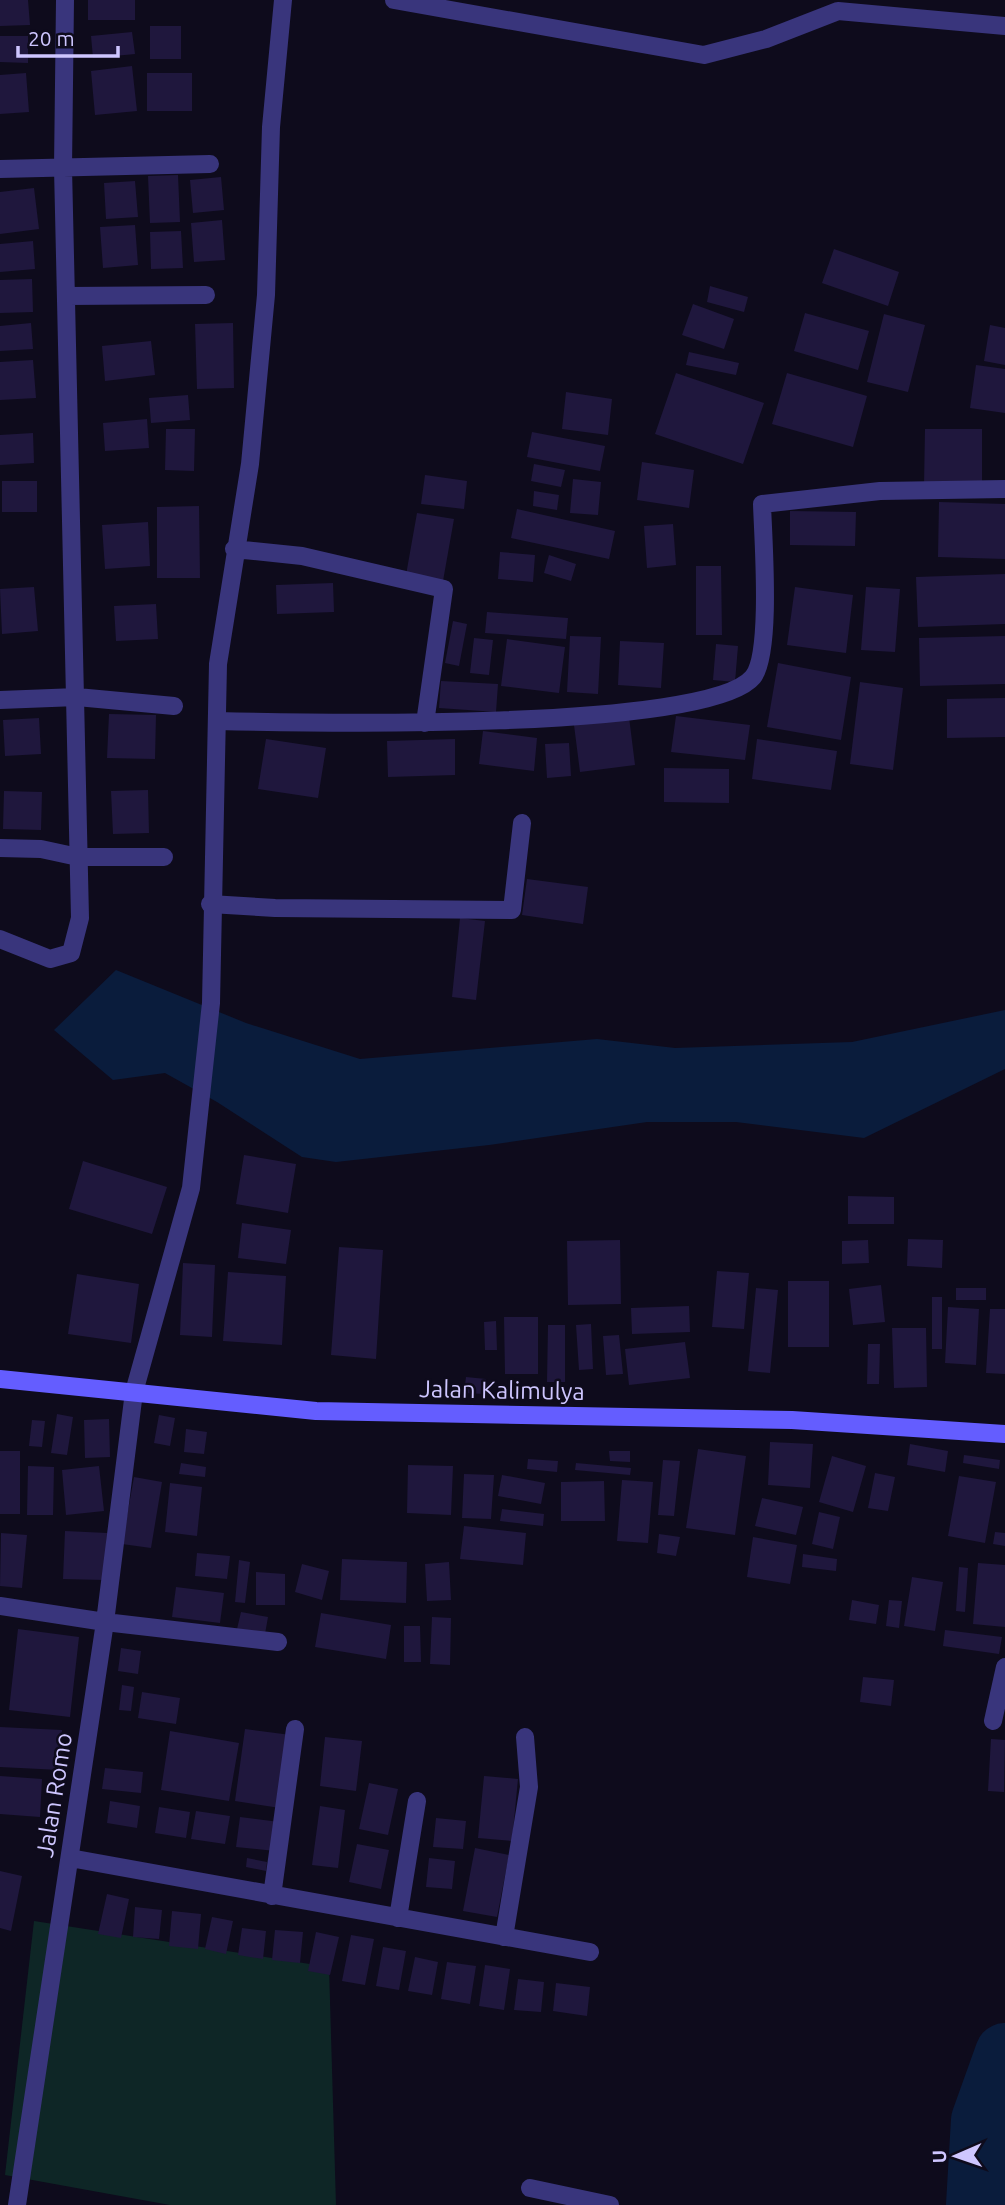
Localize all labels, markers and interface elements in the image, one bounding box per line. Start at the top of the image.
scale bar [18,14,117,58]
text: 20 m [28,26,75,50]
street label: Jalan Kalimulya [419,1375,585,1405]
street label: Jalan Romo [31,1731,77,1859]
north arrow [921,2121,991,2191]
text: U [928,2150,950,2164]

